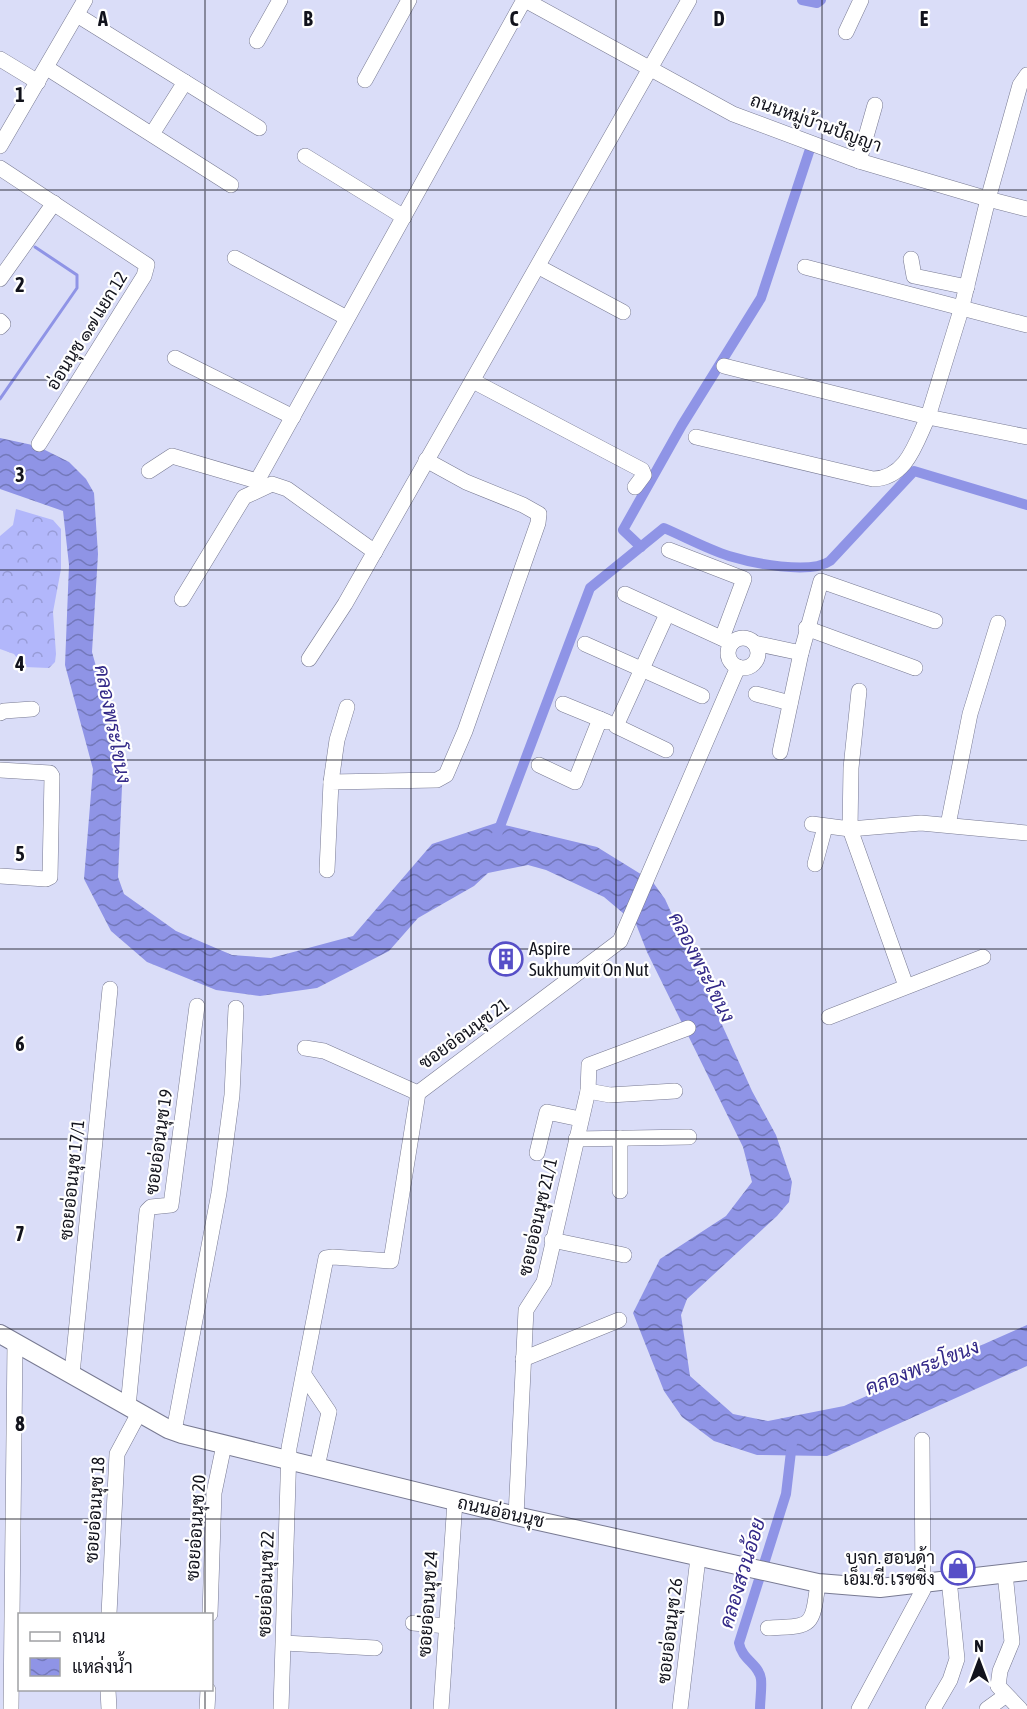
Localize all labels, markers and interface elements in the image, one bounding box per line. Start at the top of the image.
text: A [97,7,108,30]
text: B [303,7,313,30]
text: C [510,7,519,30]
text: D [713,7,725,30]
text: E [920,7,929,30]
text: 1 [15,83,25,106]
street label: ถนนหมู่บ้านปัญญา [747,88,885,159]
street label: อ่อนนุช ๑๗ แยก 12 [41,267,133,395]
text: 2 [15,273,25,296]
text: 3 [15,463,25,486]
text: 4 [14,652,25,675]
water label: คลองพระโขนง [91,662,137,785]
text: 5 [15,842,25,865]
water label: คลองพระโขนง [665,907,741,1026]
place label: Aspire Sukhumvit On Nut [529,938,649,980]
building icon: Aspire Sukhumvit On Nut [488,941,524,977]
street label: ซอยอ่อนนุช 21 [414,993,514,1075]
text: 6 [15,1032,25,1055]
street label: ซอยอ่อนนุช 19 [140,1088,178,1196]
street label: ซอยอ่อนนุช 17/1 [54,1119,90,1241]
street label: ซอยอ่อนนุช 21/1 [513,1155,563,1279]
text: 7 [15,1222,25,1245]
water label: คลองพระโขนง [861,1333,982,1399]
text: 8 [15,1412,25,1435]
street label: ซอยอ่อนนุช 18 [79,1456,111,1564]
street label: ซอยอ่อนนุช 20 [180,1474,212,1582]
street label: ถนนอ่อนนุช [455,1490,547,1534]
water label: คลองสวนอ้อย [713,1514,769,1631]
street label: ซอยอ่อนนุช 22 [252,1530,280,1638]
place label: บจก. ฮอนด้า เอ็ม.ซี. เรซซิ่ง [843,1546,935,1589]
street label: ซอยอ่อนนุช 24 [412,1550,444,1658]
shop icon: บจก. ฮอนด้า เอ็ม.ซี. เรซซิ่ง [940,1550,976,1586]
street label: ซอยอ่อนนุช 26 [652,1577,688,1685]
legend [18,1613,213,1691]
text: ถนน [72,1626,105,1647]
north arrow [949,1631,1009,1691]
text: N [974,1637,984,1655]
text: แหล่งน้ำ [72,1651,133,1677]

